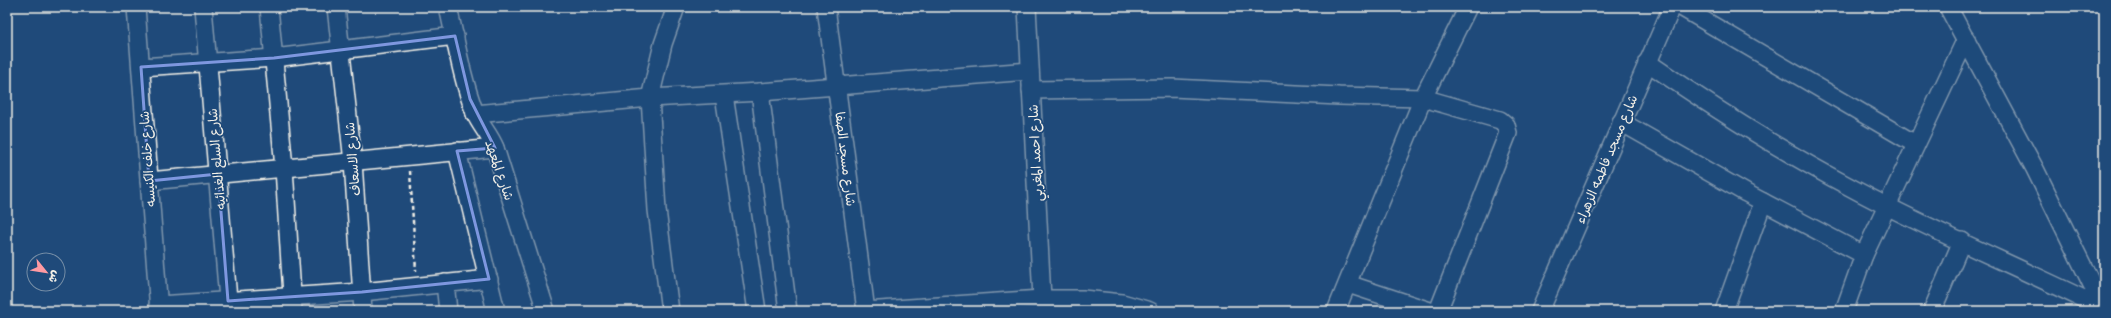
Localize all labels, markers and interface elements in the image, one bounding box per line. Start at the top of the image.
street label: شارع مسجد فاطمه الزهراء [1574,93,1642,227]
street label: شارع احمد المغربي [1027,104,1050,202]
street label: شارع السلع الغذائيه [207,107,231,210]
street label: شارع خلف الكنيسه [139,110,160,207]
street label: شارع مسجد الصفا [830,111,857,207]
street label: شارع الاسعاف [344,121,365,196]
street label: شارع المعهد [480,139,515,203]
north arrow [26,252,66,292]
text: ش [45,268,61,284]

